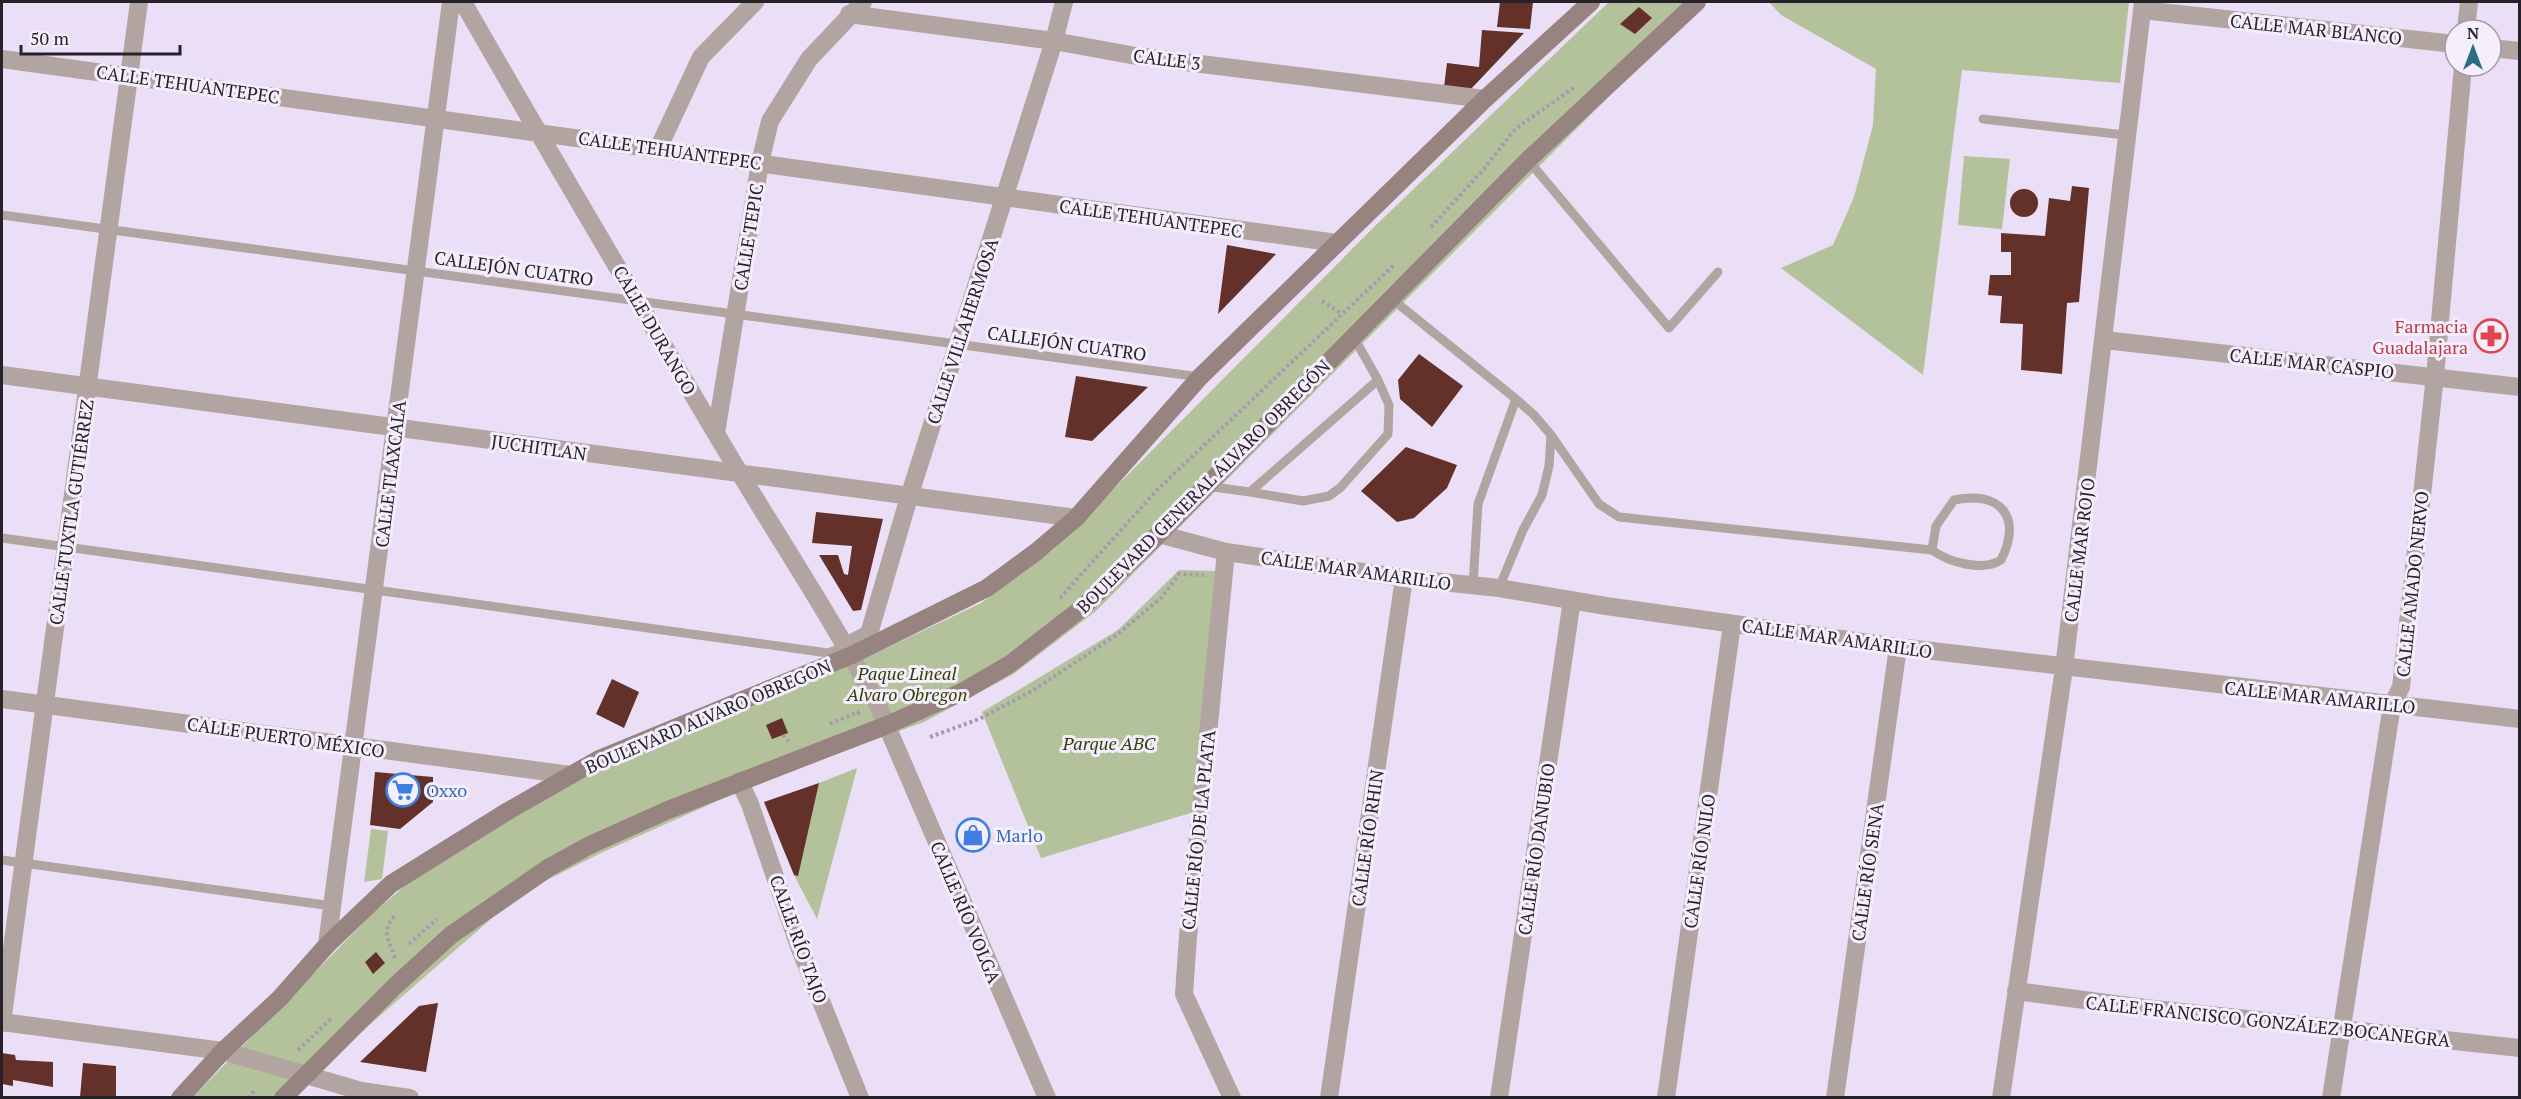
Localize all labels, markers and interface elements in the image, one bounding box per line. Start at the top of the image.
street label: CALLE MAR BLANCO [2229,8,2403,50]
scale bar [21,18,180,56]
north arrow [2443,18,2503,78]
text: N [2467,22,2479,44]
text: 50 m [30,26,70,50]
street label: CALLE 3 [1132,43,1202,75]
street label: CALLE TEHUANTEPEC [95,59,281,109]
street label: CALLE TEHUANTEPEC [577,125,763,175]
street label: CALLE TEPIC [728,182,768,292]
street label: CALLE TEHUANTEPEC [1058,193,1244,243]
street label: CALLE VILLAHERMOSA [921,234,1004,427]
street label: CALLEJÓN CUATRO [433,245,595,291]
street label: CALLE DURANGO [608,261,702,399]
place label: Farmacia Guadalajara [2372,314,2468,359]
pharmacy icon: Farmacia Guadalajara [2473,318,2509,354]
street label: CALLEJÓN CUATRO [986,320,1148,366]
street label: CALLE MAR CASPIO [2229,342,2395,384]
street label: BOULEVARD GENERAL ÁLVARO OBREGÓN [1071,354,1335,618]
street label: CALLE TUXTLA GUTIÉRREZ [43,398,99,626]
street label: CALLE TLAXCALA [369,398,411,549]
street label: JUCHITLAN [490,428,588,466]
street label: CALLE MAR ROJO [2058,476,2100,624]
street label: CALLE AMADO NERVO [2390,490,2434,678]
street label: CALLE MAR AMARILLO [1259,545,1453,595]
street label: CALLE MAR AMARILLO [1740,613,1934,663]
street label: BOULEVARD ALVARO OBREGON [581,653,835,779]
park label: Paque Lineal Alvaro Obregon [846,661,967,706]
street label: CALLE MAR AMARILLO [2223,675,2417,719]
street label: CALLE PUERTO MÉXICO [186,711,386,763]
street label: CALLE RÍO DE LA PLATA [1176,728,1221,931]
park label: Parque ABC [1062,731,1157,755]
street label: CALLE RÍO DANUBIO [1512,761,1560,937]
street label: CALLE RÍO RHIN [1346,768,1388,908]
supermarket icon: Oxxo [385,772,421,808]
place label: Oxxo [426,778,467,802]
street label: CALLE RÍO NILO [1678,792,1720,930]
street label: CALLE RÍO SENA [1845,801,1889,943]
shop icon: Marlo [955,817,991,853]
place label: Marlo [996,823,1043,847]
street label: CALLE RÍO VOLGA [925,837,1007,987]
street label: CALLE RÍO TAJO [765,871,833,1007]
street label: CALLE FRANCISCO GONZÁLEZ BOCANEGRA [2085,990,2452,1052]

